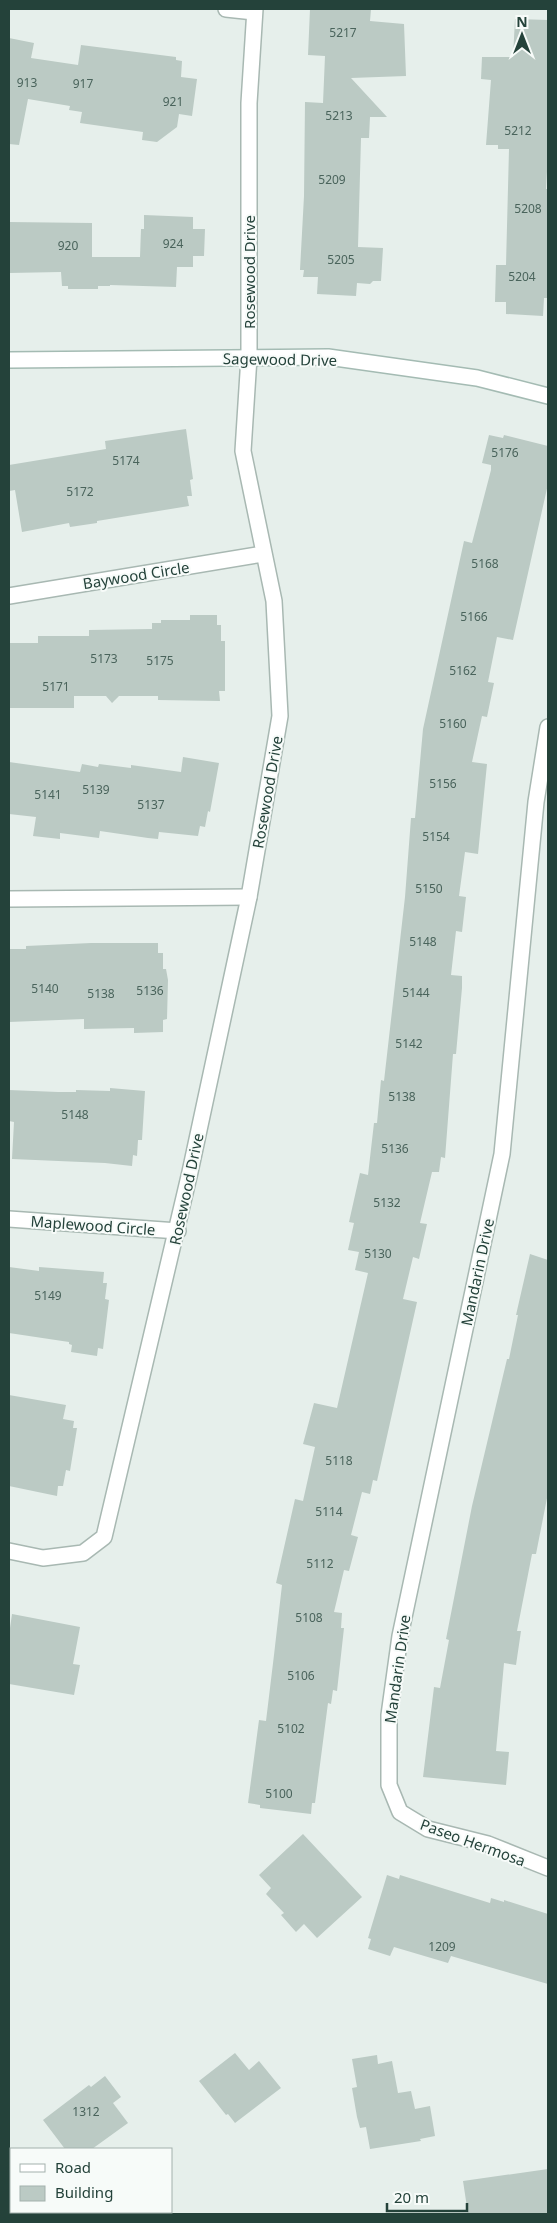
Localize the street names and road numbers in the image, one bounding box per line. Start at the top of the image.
street label: Rosewood Drive [239,215,259,329]
street label: Sagewood Drive [223,348,337,370]
street label: Baywood Circle [81,557,191,593]
street label: Rosewood Drive [247,734,287,850]
street label: Rosewood Drive [164,1131,208,1247]
street label: Maplewood Circle [30,1211,156,1239]
street label: Mandarin Drive [456,1216,498,1328]
street label: Mandarin Drive [379,1614,415,1724]
street label: Paseo Hermosa [418,1814,528,1870]

